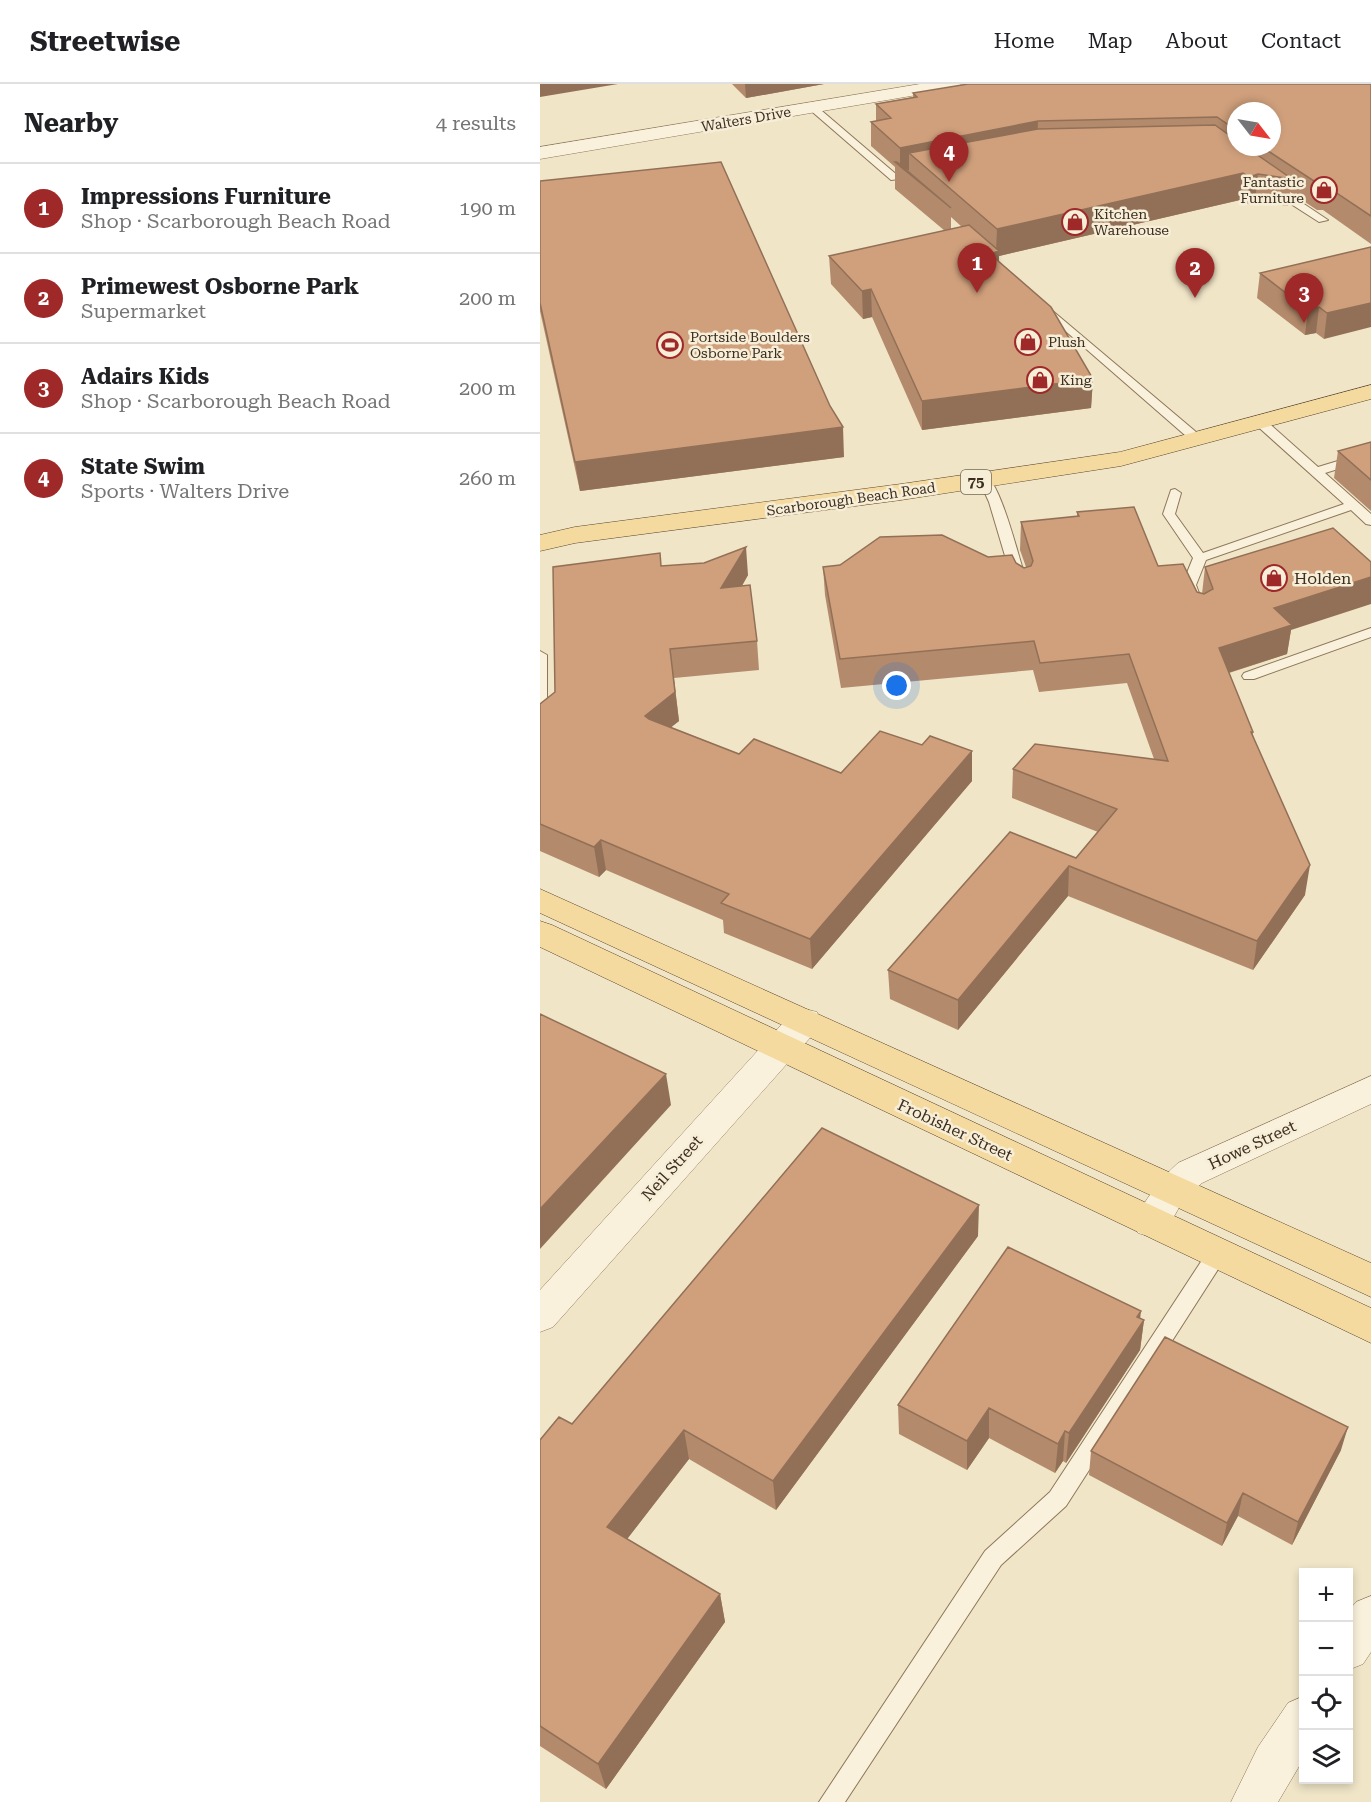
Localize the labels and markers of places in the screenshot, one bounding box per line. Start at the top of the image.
pin: 4 [930,132,968,182]
place label: Fantastic Furniture [1240,174,1304,206]
shop icon: Fantastic Furniture [1309,175,1339,205]
place label: Kitchen Warehouse [1094,206,1169,238]
shop icon: Kitchen Warehouse [1060,207,1090,237]
pin: 1 [958,244,996,293]
pin: 2 [1176,248,1214,298]
pin: 3 [1284,274,1323,323]
shop icon: Plush [1013,327,1043,357]
place label: Portside Boulders Osborne Park [690,329,810,361]
sports icon: Portside Boulders Osborne Park [655,330,685,360]
place label: Plush [1048,334,1086,350]
shop icon: King [1025,365,1055,395]
place label: King [1060,372,1092,388]
shop icon: Holden [1259,563,1289,593]
place label: Holden [1294,569,1351,588]

